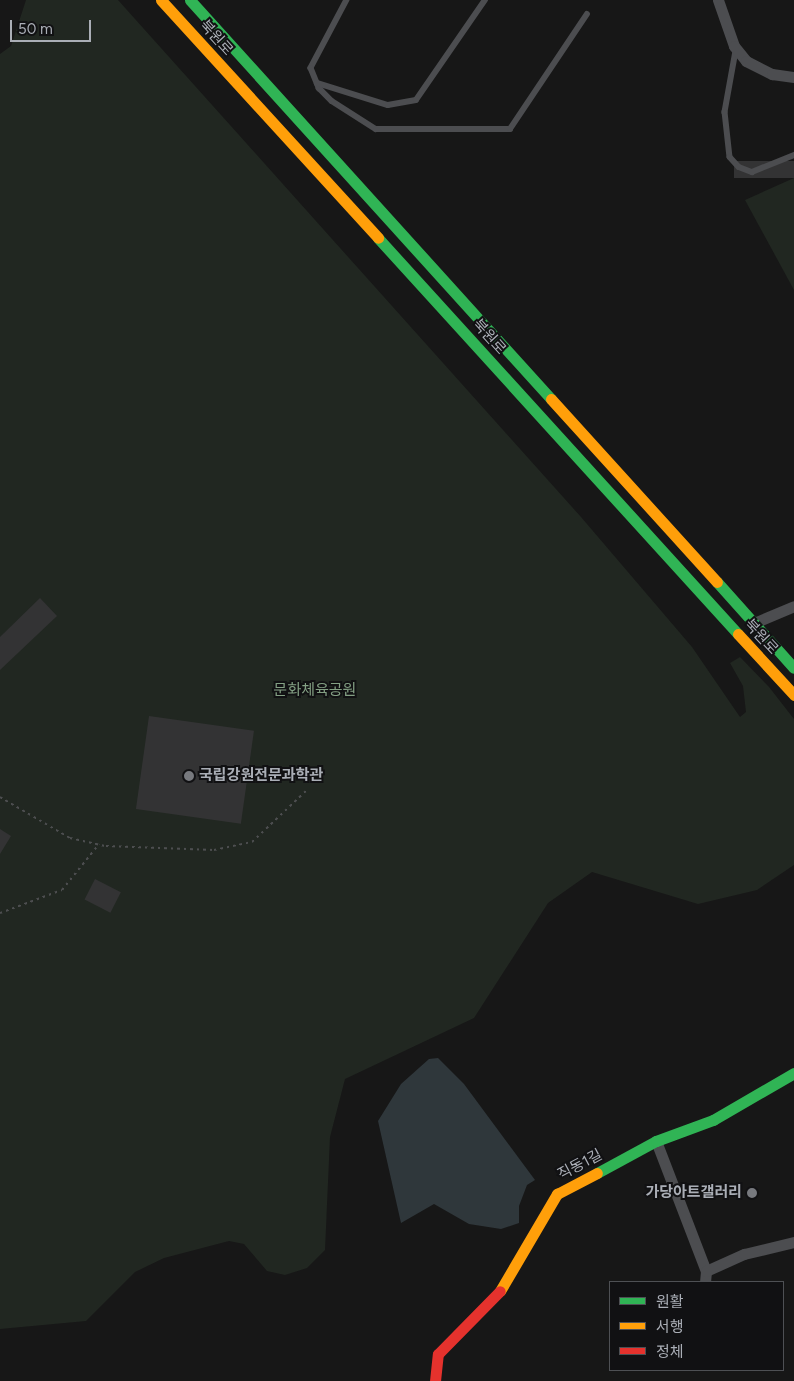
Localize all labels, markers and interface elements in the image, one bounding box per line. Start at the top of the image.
scale bar [12,10,94,42]
street label: 북원로 [195,17,237,59]
text: 50 m [18,20,53,38]
street label: 북원로 [468,316,510,358]
street label: 북원로 [740,616,782,658]
park label: 문화체육공원 [274,682,356,700]
place label: 국립강원전문과학관 [199,767,323,785]
marker: 국립강원전문과학관 [183,770,195,782]
street label: 직동1길 [555,1146,605,1184]
place label: 가당아트갤러리 [645,1184,742,1202]
marker: 가당아트갤러리 [746,1187,758,1199]
legend [609,1281,784,1371]
text: 원활 [656,1293,684,1311]
text: 서행 [656,1318,684,1336]
text: 정체 [656,1343,684,1361]

